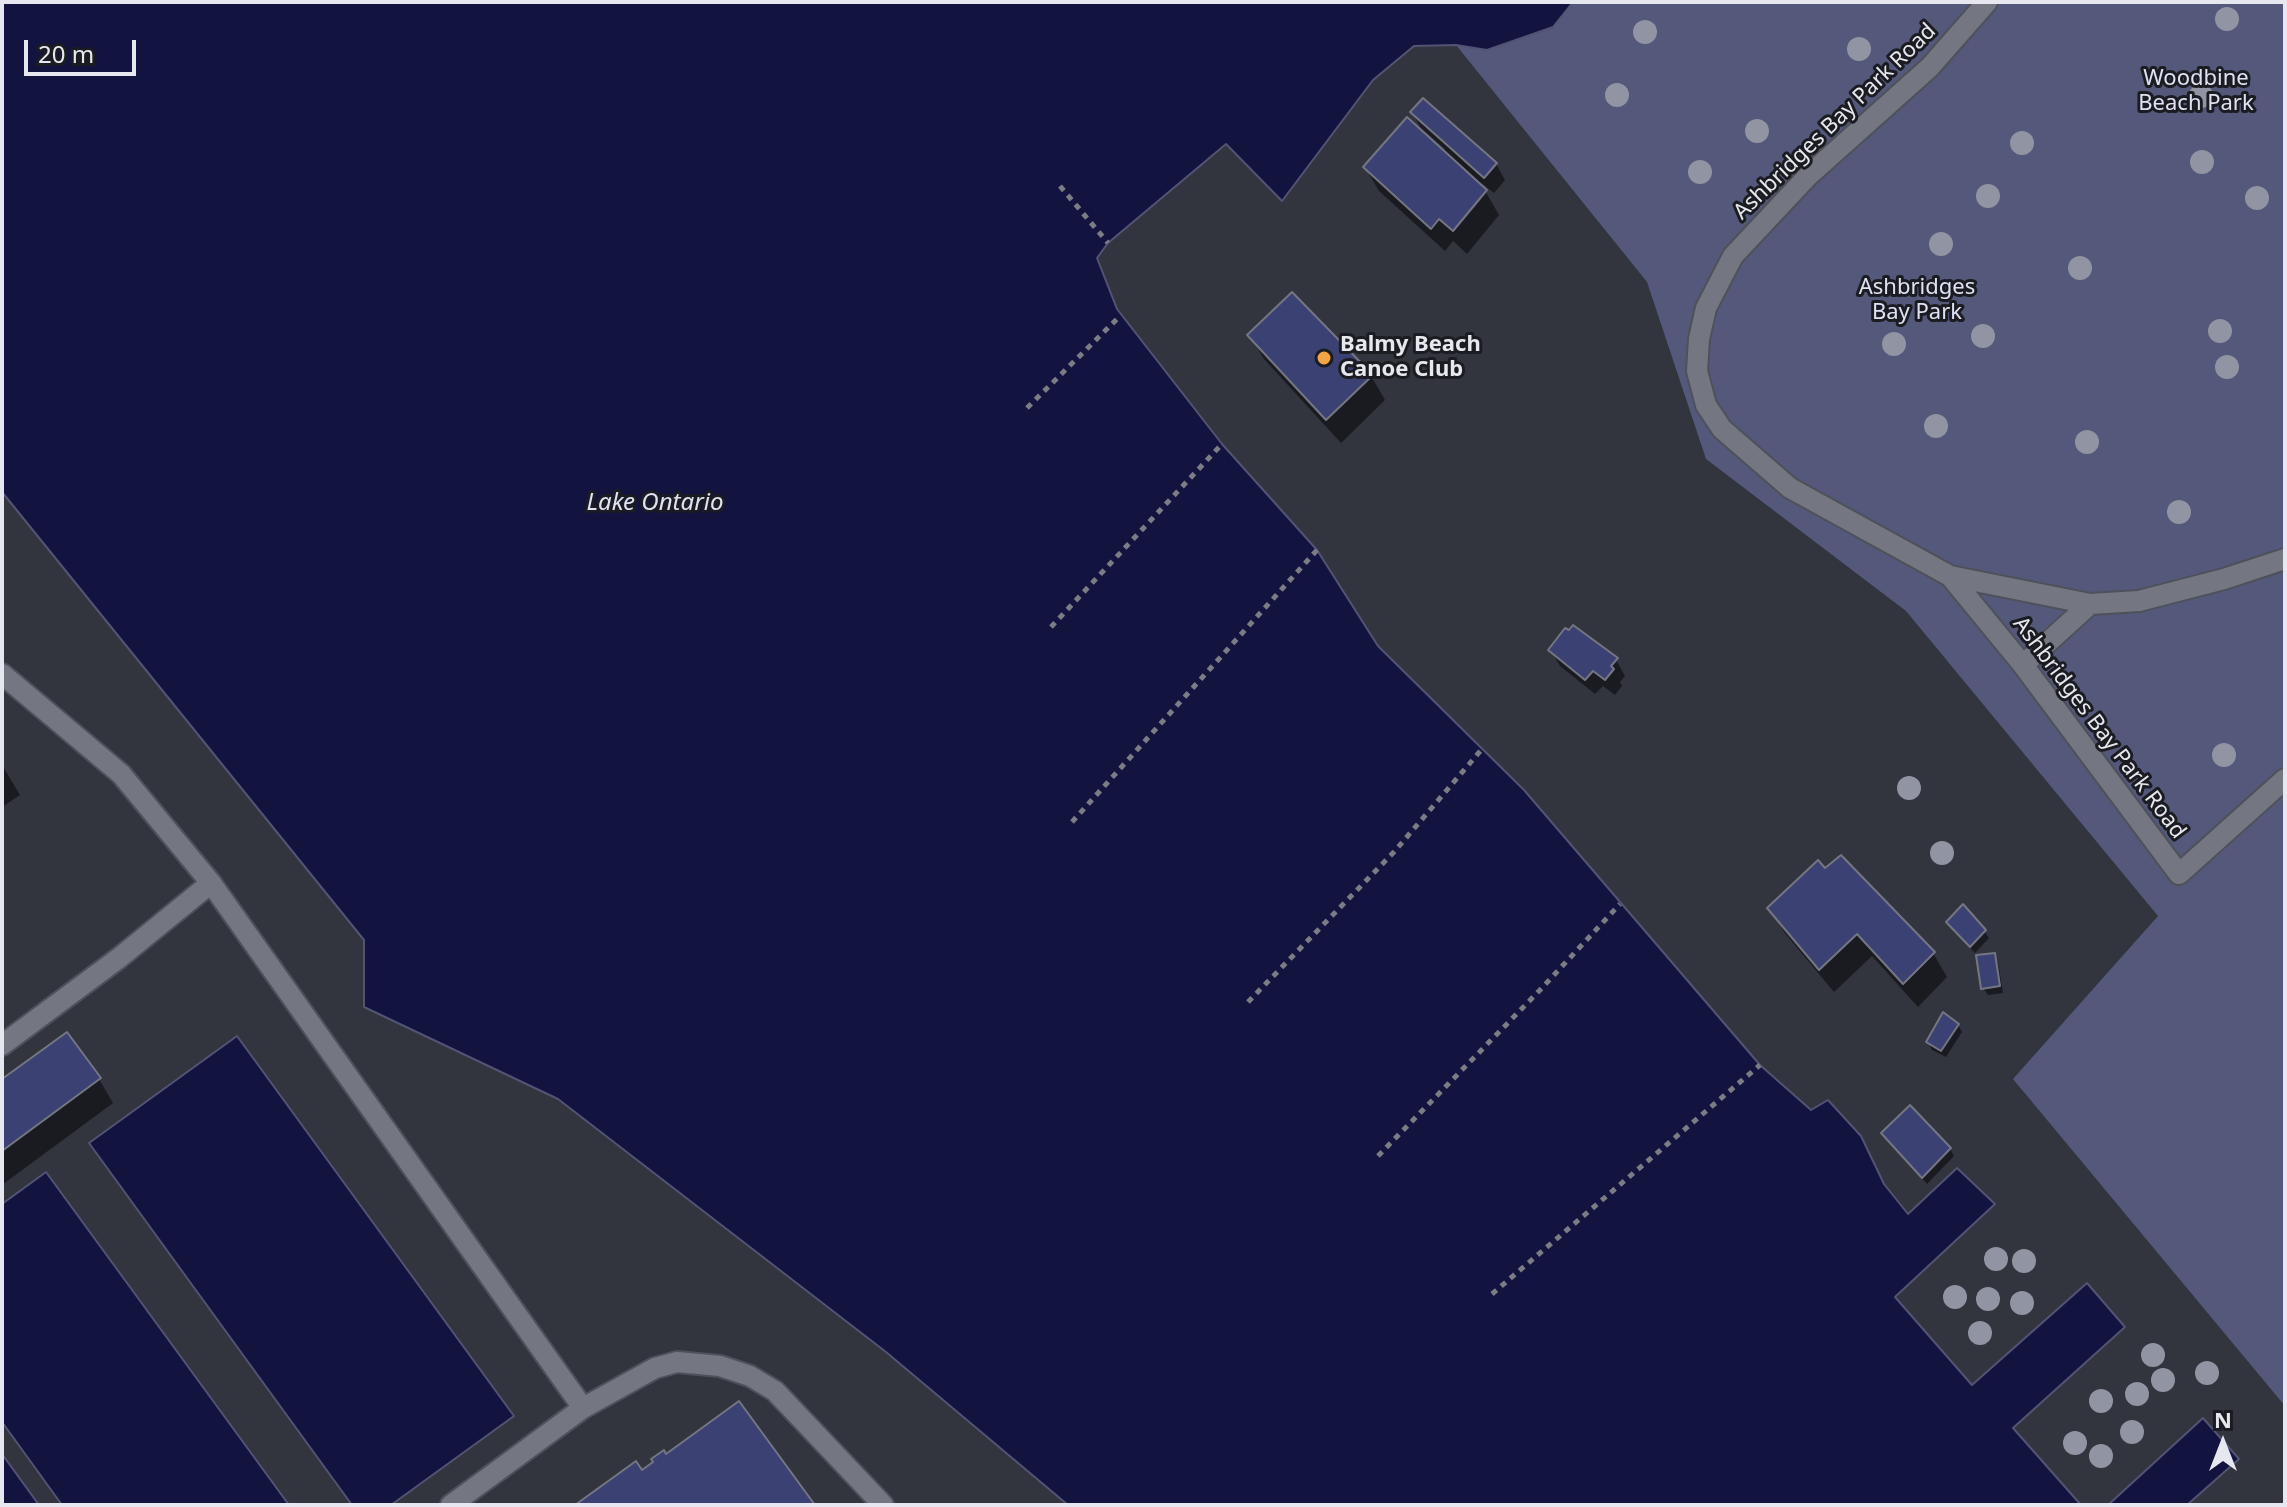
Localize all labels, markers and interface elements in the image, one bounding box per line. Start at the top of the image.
street label: Ashbridges Bay Park Road [1728,18,1942,226]
scale bar [28,24,140,74]
text: 20 m [38,37,94,70]
park label: Woodbine Beach Park [2138,66,2254,118]
park label: Ashbridges Bay Park [1859,275,1975,326]
place label: Balmy Beach Canoe Club [1340,332,1481,384]
marker: Balmy Beach Canoe Club [1315,349,1333,367]
water label: Lake Ontario [587,489,723,517]
street label: Ashbridges Bay Park Road [2007,612,2191,844]
north arrow [2183,1403,2263,1483]
text: N [2214,1404,2232,1434]

